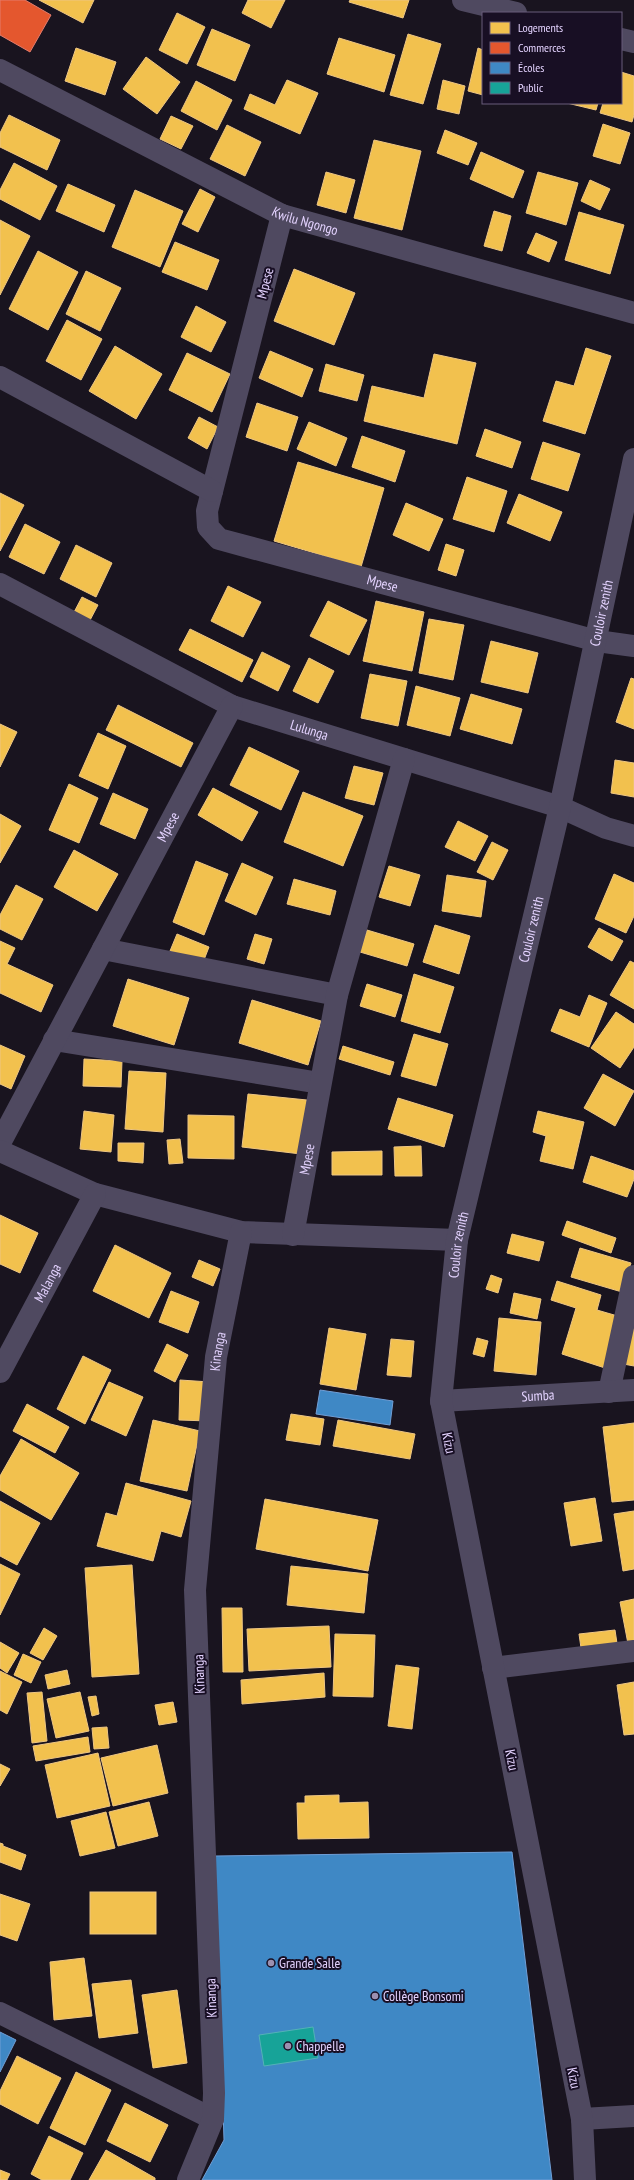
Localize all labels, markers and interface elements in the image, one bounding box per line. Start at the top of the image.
legend [482,12,622,104]
text: Logements [518,20,563,35]
text: Commerces [518,40,565,55]
text: Écoles [518,60,544,75]
text: Public [518,80,544,95]
street label: Kwilu Ngongo [269,202,340,239]
street label: Mpese [252,265,278,300]
street label: Mpese [365,570,400,596]
street label: Couloir zenith [585,578,617,648]
street label: Lulunga [288,715,331,744]
street label: Mpese [153,809,183,845]
street label: Couloir zenith [514,894,547,964]
street label: Mpese [295,1142,319,1176]
street label: Couloir zenith [444,1210,472,1279]
street label: Malanga [30,1260,65,1305]
street label: Kinanga [206,1330,230,1372]
street label: Sumba [521,1386,555,1405]
street label: Kizu [438,1431,460,1455]
street label: Kinanga [189,1654,209,1694]
street label: Kizu [501,1748,523,1772]
place label: Grande Salle [279,1954,340,1972]
marker: Grande Salle [266,1958,276,1968]
street label: Kinanga [201,1978,221,2018]
place label: Collège Bonsomi [383,1987,464,2005]
marker: Collège Bonsomi [370,1991,380,2001]
place label: Chappelle [296,2037,345,2055]
marker: Chappelle [283,2041,293,2051]
street label: Kizu [563,2066,585,2090]

